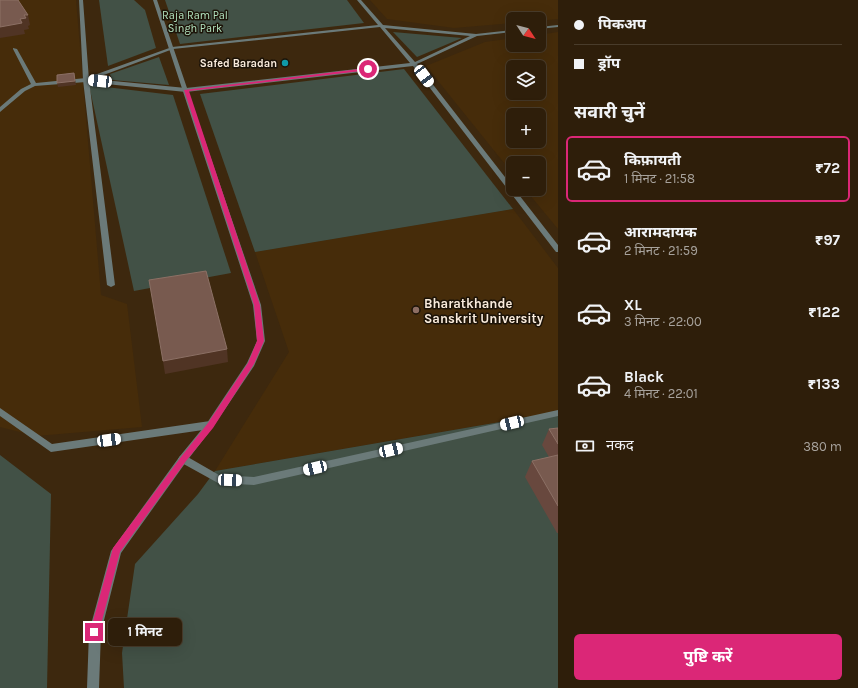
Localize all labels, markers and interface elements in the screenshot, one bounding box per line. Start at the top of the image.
park label: Raja Ram Pal Singh Park [162,9,228,35]
north arrow [506,12,546,52]
map controls [506,12,546,196]
text: पिकअप [598,15,646,33]
text: ड्रॉप [598,54,620,72]
place label: Safed Baradan [200,57,277,70]
marker: Safed Baradan [280,58,290,68]
route start [359,60,377,78]
button: layers [506,60,546,100]
car [412,63,436,89]
car [87,74,113,88]
text: सवारी चुनें [574,101,645,123]
button: + [506,108,546,148]
icon: car [576,151,612,187]
text: किफ़ायती [624,151,681,169]
button: − [506,156,546,196]
text: ₹72 [815,159,840,177]
text: 1 मिनट · 21:58 [624,171,695,186]
icon: car [576,223,612,259]
text: आरामदायक [624,223,697,241]
text: ₹97 [815,231,840,249]
text: 2 मिनट · 21:59 [624,243,698,258]
icon: car [576,295,612,331]
place label: Bharatkhande Sanskrit University [424,296,544,326]
text: XL [624,296,642,314]
text: ₹122 [808,303,840,321]
marker: Bharatkhande Sanskrit University [411,305,421,315]
text: 3 मिनट · 22:00 [624,314,702,329]
icon: car [576,367,612,403]
text: Black [624,368,664,386]
text: ₹133 [807,375,840,393]
text: 4 मिनट · 22:01 [624,386,698,401]
car [499,414,525,432]
car [96,432,122,448]
icon: cash [574,435,596,457]
text: नकद [606,436,634,454]
text: 380 m [803,439,842,454]
car [378,441,404,459]
car [302,459,328,477]
car [218,474,242,486]
callout: 1 मिनट [108,618,182,646]
route end [85,623,103,641]
text: 1 मिनट [127,624,163,639]
button: पुष्टि करें [574,634,842,680]

